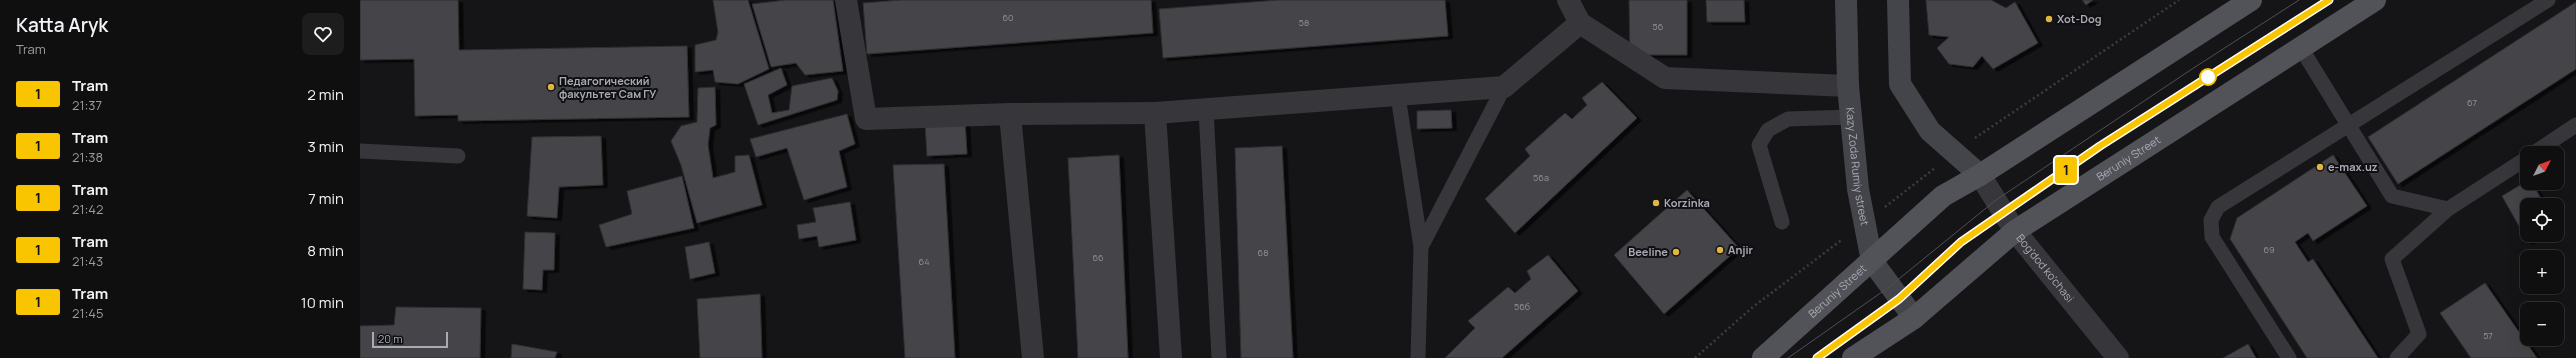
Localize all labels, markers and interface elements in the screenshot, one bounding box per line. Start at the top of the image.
house number: 60 [1002,11,1014,24]
place label: Xot-Dog [2057,11,2101,26]
text: Katta Aryk [16,12,108,38]
button: heart [302,13,344,55]
marker: Xot-Dog [2044,14,2054,24]
house number: 58 [1299,16,1309,29]
house number: 56 [1653,20,1664,33]
text: Tram [16,40,46,58]
unlabelled marker [2199,68,2217,86]
place label: Педагогический факультет Сам ГУ [559,73,656,101]
text: Tram [72,75,108,96]
marker: Педагогический факультет Сам ГУ [546,82,556,92]
text: 1 [35,84,41,103]
text: 2 min [307,84,344,105]
text: 21:37 [72,96,102,114]
house number: 67 [2467,96,2478,109]
street label: Kazy Zoda Rumiy street [1843,106,1873,227]
text: Tram [72,127,108,148]
street label: Beruniy Street [2093,132,2163,184]
text: 1 [35,136,41,155]
text: 3 min [308,136,344,157]
north arrow [2520,146,2564,190]
map controls [2520,146,2564,346]
text: 21:38 [72,148,103,166]
line badge: 1 [2053,157,2079,183]
place label: e-max.uz [2328,159,2378,174]
text: 1 [2063,160,2069,179]
marker: e-max.uz [2315,162,2325,172]
house number: 56а [1533,171,1549,184]
text: Tram [72,179,108,200]
text: 1 [35,188,41,207]
text: 7 min [308,188,344,209]
place label: Korzinka [1664,195,1710,210]
marker: Korzinka [1651,198,1661,208]
button: locate [2520,198,2564,242]
text: 21:42 [72,200,103,218]
text: Tram [72,231,108,252]
street label: Bog'dod ko'chasi [2014,231,2078,305]
text: 1 [35,240,41,259]
text: 8 min [307,240,344,261]
place label: Anjir [1728,242,1754,257]
house number: 69 [2263,243,2275,256]
place label: Beeline [1628,244,1668,259]
marker: Anjir [1715,245,1725,255]
house number: 68 [1258,246,1268,259]
marker: Beeline [1671,247,1681,257]
button: + [2520,250,2564,294]
house number: 66 [1092,251,1104,264]
text: 21:43 [72,252,103,270]
house number: 64 [919,255,929,268]
street label: Beruniy Street [1805,261,1869,321]
text: Tram [72,283,108,304]
text: 1 [35,292,41,311]
text: 10 min [301,292,344,313]
house number: 56б [1514,300,1530,313]
button: − [2520,302,2564,346]
text: 21:45 [72,304,104,322]
house number: 57 [2483,329,2493,342]
scale bar [372,330,448,349]
text: 20 m [378,331,403,346]

